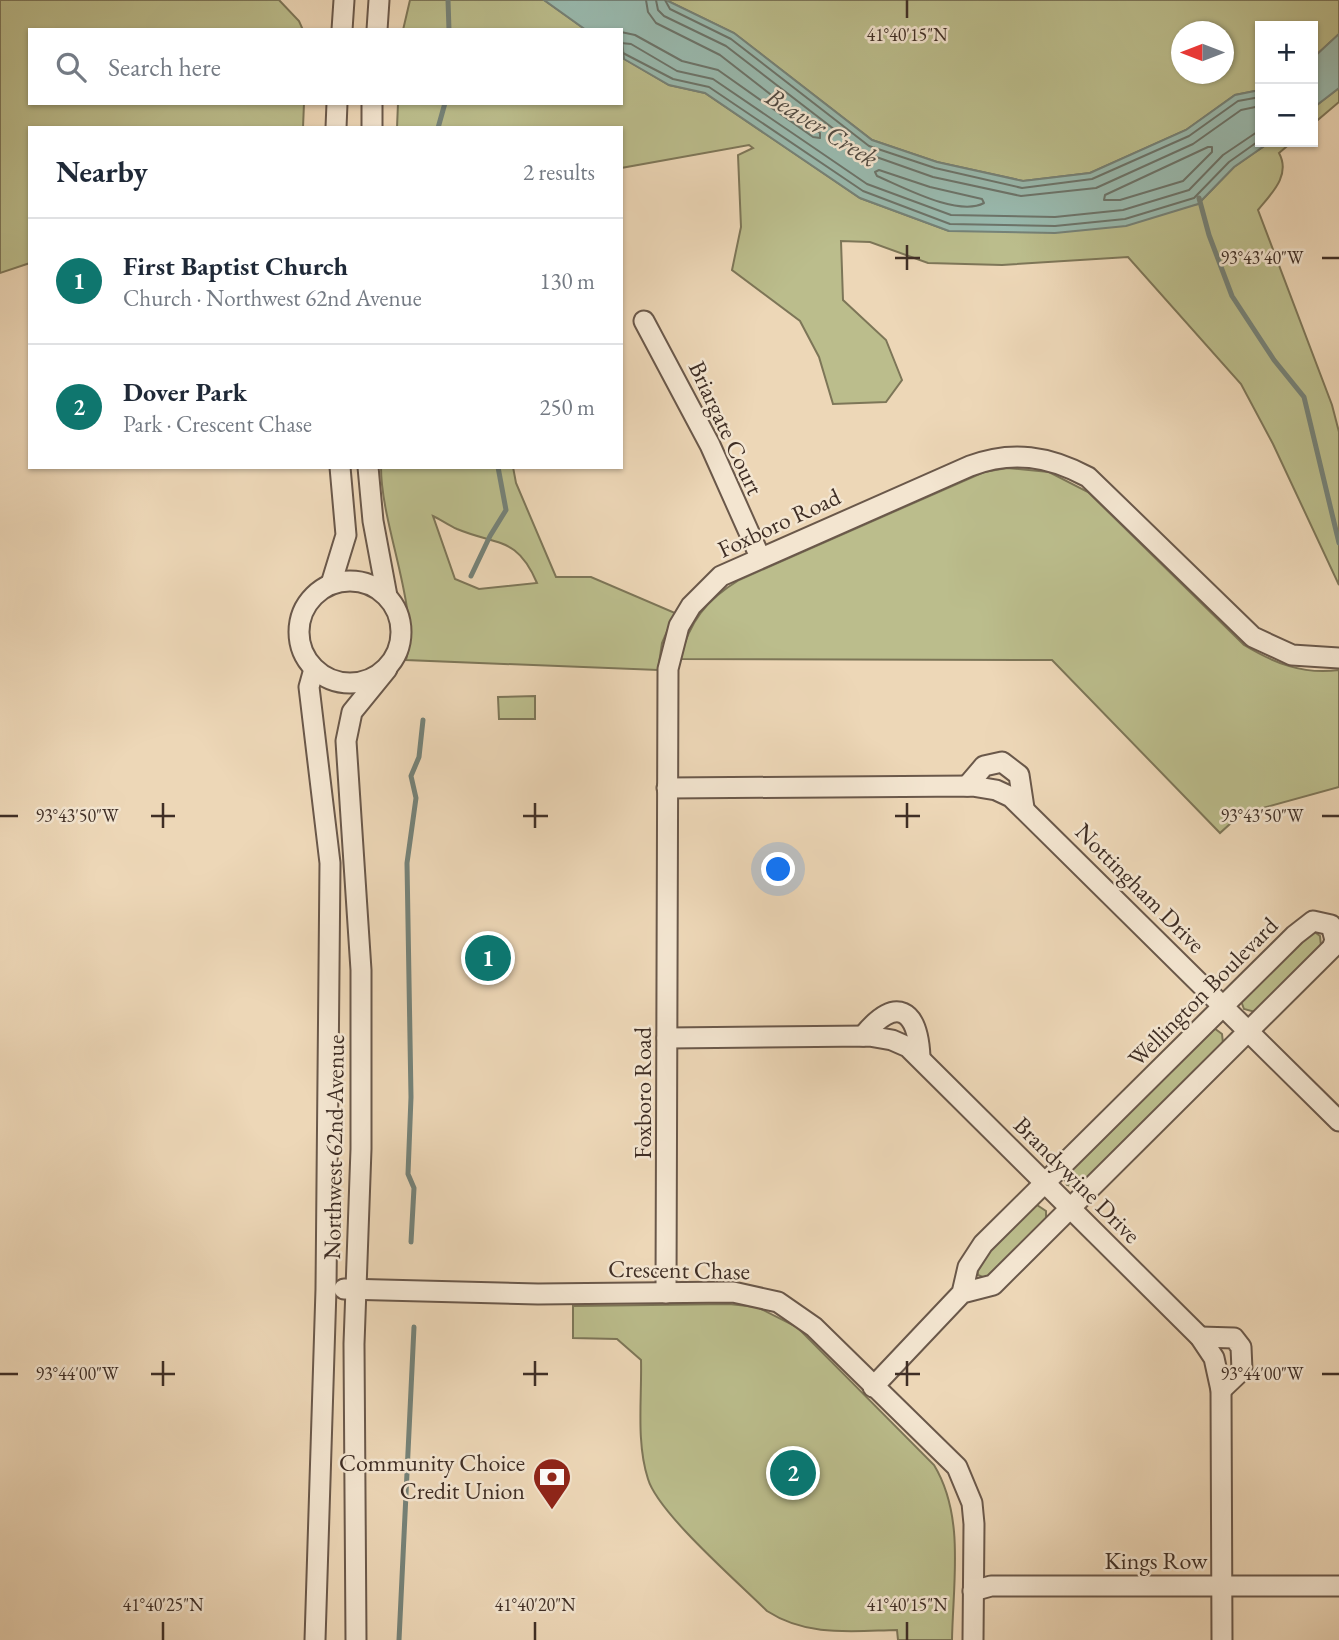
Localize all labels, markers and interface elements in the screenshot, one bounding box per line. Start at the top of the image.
north arrow [1171,21,1234,84]
map controls [1255,21,1318,147]
button: + [1255,21,1318,84]
text: 41°40'15"N [867,23,948,46]
search box [28,28,623,105]
icon: search [52,48,90,86]
text: Search here [108,50,221,84]
water label: Beaver Creek [759,79,885,175]
button: − [1255,84,1318,147]
text: Nearby [56,152,148,191]
text: 2 results [523,157,595,187]
text: 93°43'40"W [1220,246,1304,269]
text: First Baptist Church [123,249,348,283]
text: 1 [73,266,85,296]
text: 130 m [539,266,595,296]
text: Church · Northwest 62nd Avenue [123,283,422,313]
street label: Briargate Court [682,356,771,500]
text: Dover Park [123,375,247,409]
text: 2 [73,392,85,422]
text: 250 m [539,392,595,422]
text: Park · Crescent Chase [123,409,312,439]
street label: Foxboro Road [712,480,846,565]
text: 93°43'50"W [35,804,119,827]
text: 93°43'50"W [1220,804,1304,827]
street label: Nottingham Drive [1069,816,1212,959]
your location [761,852,795,886]
street label: Wellington Boulevard [1121,909,1285,1073]
pin: 1 [465,932,511,984]
street label: Foxboro Road [627,1026,658,1159]
street label: Northwest 62nd Avenue [316,1034,351,1260]
street label: Brandywine Drive [1007,1109,1148,1250]
street label: Crescent Chase [608,1253,750,1286]
text: 93°44'00"W [35,1362,119,1385]
text: 93°44'00"W [1220,1362,1304,1385]
place label: Community Choice Credit Union [339,1447,525,1506]
pin: 2 [770,1447,816,1499]
bank icon: Community Choice Credit Union [531,1456,573,1511]
street label: Kings Row [1105,1545,1208,1576]
text: 41°40'25"N [123,1593,204,1616]
text: 41°40'20"N [495,1593,576,1616]
text: 41°40'15"N [867,1593,948,1616]

